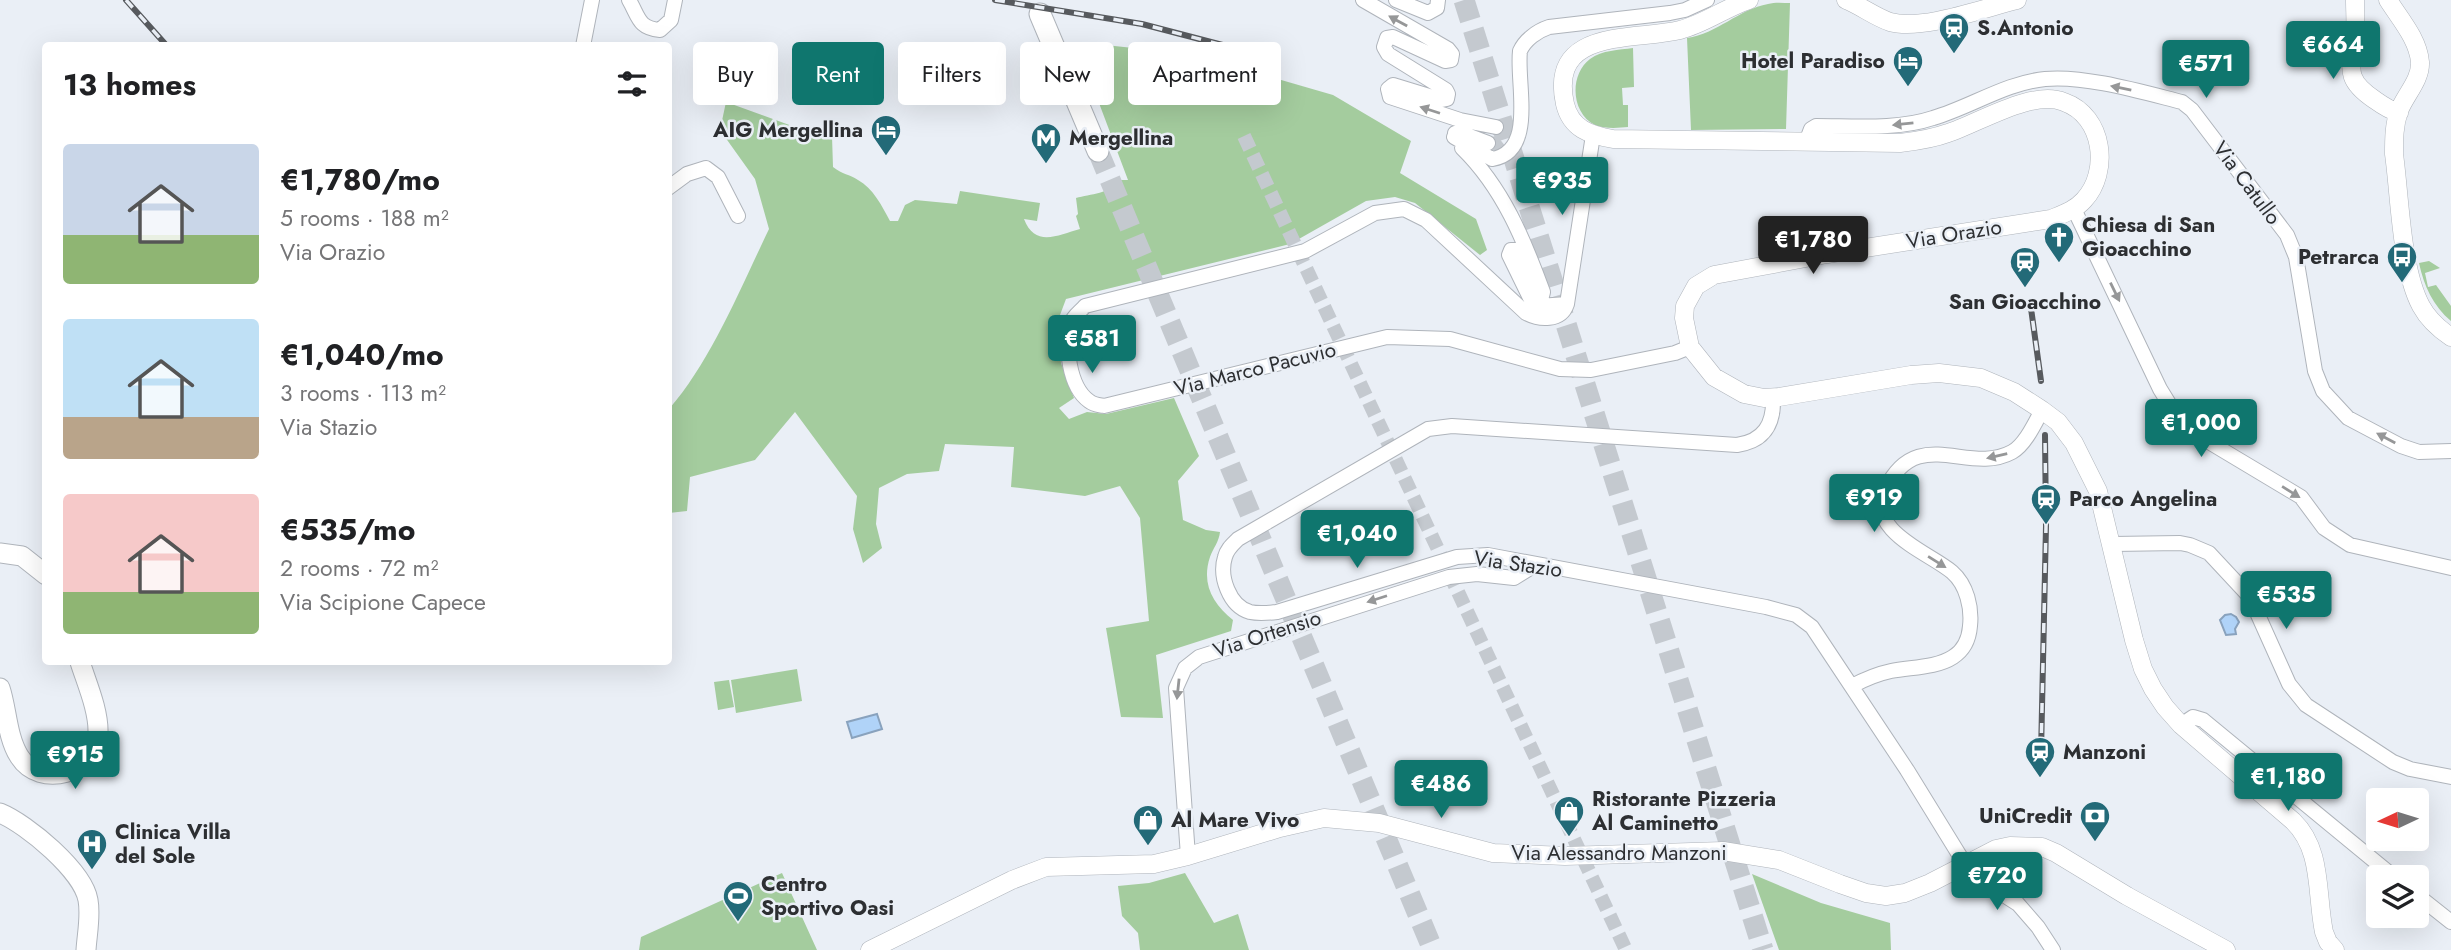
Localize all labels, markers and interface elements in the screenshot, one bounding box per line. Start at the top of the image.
station icon: S.Antonio [1937,11,1971,55]
place label: S.Antonio [1977,13,2074,43]
one-way arrow [1389,15,1408,27]
pin: €664 [2292,22,2374,81]
text: €664 [2302,27,2364,61]
pin: €571 [2165,41,2247,100]
chip: Buy [693,42,778,105]
chip: Rent [792,42,884,105]
chip: Filters [898,42,1006,105]
chip: New [1020,42,1114,105]
chip: Apartment [1128,42,1281,105]
hotel icon: Hotel Paradiso [1891,44,1925,88]
place label: Hotel Paradiso [1741,46,1885,76]
text: €571 [2178,46,2234,80]
text: 13 homes [63,63,196,106]
icon: filters [613,65,651,103]
one-way arrow [2110,83,2132,94]
one-way arrow [1419,104,1440,115]
hotel icon: AIG Mergellina [869,113,903,157]
place label: AIG Mergellina [712,115,863,145]
one-way arrow [1892,118,1914,129]
metro station icon: Mergellina [1029,121,1063,165]
place label: Mergellina [1069,123,1173,153]
street label: Via Catullo [2206,135,2288,231]
text: €1,780/mo [280,158,440,201]
pin: €935 [1521,158,1603,217]
text: €935 [1532,163,1592,197]
icon: home [119,172,203,256]
text: 5 rooms · 188 m² [280,201,449,235]
place label: Chiesa di San Gioacchino [2082,210,2215,264]
street label: Via Orazio [1904,212,2004,256]
pin: €1,780 [1756,216,1870,276]
church icon: Chiesa di San Gioacchino [2042,220,2076,264]
text: €1,780 [1774,222,1852,256]
text: Via Orazio [280,235,385,269]
bus stop icon: Petrarca [2385,240,2419,284]
place label: Petrarca [2298,242,2379,272]
station icon: San Gioacchino [2008,245,2042,289]
one-way arrow [2109,282,2121,302]
place label: San Gioacchino [1949,287,2101,317]
pin: €581 [1051,316,1133,375]
text: €581 [1064,321,1120,355]
text: €1,040/mo [280,333,444,376]
street label: Via Marco Pacuvio [1171,334,1339,404]
icon: home [119,347,203,431]
text: 3 rooms · 113 m² [280,376,446,410]
pin: €1,000 [2144,400,2258,459]
text: €1,000 [2161,405,2241,439]
text: Via Stazio [280,410,377,444]
one-way arrow [2375,433,2395,445]
one-way arrow [1986,451,2008,462]
pin: €919 [1833,475,1915,534]
text: €919 [1845,480,1903,514]
station icon: Parco Angelina [2029,482,2063,526]
place label: Parco Angelina [2069,484,2217,514]
one-way arrow [2282,485,2301,498]
text: €535/mo [280,508,415,551]
pin: €1,040 [1300,510,1414,570]
text: €1,040 [1317,516,1397,550]
icon: home [119,522,203,606]
street label: Via Stazio [1472,543,1564,585]
text: 2 rooms · 72 m² [280,551,439,585]
one-way arrow [1927,556,1946,569]
pin: €535 [2245,572,2327,631]
text: €535 [2256,577,2316,611]
text: Via Scipione Capece [280,585,486,619]
one-way arrow [1366,595,1387,605]
street label: Via Ortensio [1209,602,1325,666]
one-way arrow [1172,678,1183,700]
pin: €915 [34,732,116,791]
station icon: Manzoni [2023,735,2057,779]
text: €915 [47,737,104,771]
place label: Manzoni [2063,737,2146,767]
pin: €1,180 [2231,754,2345,813]
text: €1,180 [2250,759,2326,793]
pin: €486 [1400,760,1482,820]
text: €486 [1411,766,1471,800]
place label: Ristorante Pizzeria Al Caminetto [1591,784,1776,838]
north arrow [2366,788,2429,850]
map controls [2366,788,2429,928]
shop icon: Ristorante Pizzeria Al Caminetto [1552,794,1586,838]
bank icon: UniCredit [2078,799,2112,843]
place label: UniCredit [1979,801,2072,831]
shop icon: Al Mare Vivo [1131,803,1165,847]
place label: Al Mare Vivo [1170,805,1299,835]
place label: Clinica Villa del Sole [115,817,231,871]
hospital icon: Clinica Villa del Sole [75,827,109,871]
street label: Via Alessandro Manzoni [1511,838,1727,868]
pin: €720 [1956,852,2038,912]
text: €720 [1967,858,2027,892]
button: layers [2366,865,2429,928]
place label: Centro Sportivo Oasi [761,869,894,923]
sports icon: Centro Sportivo Oasi [721,879,755,923]

